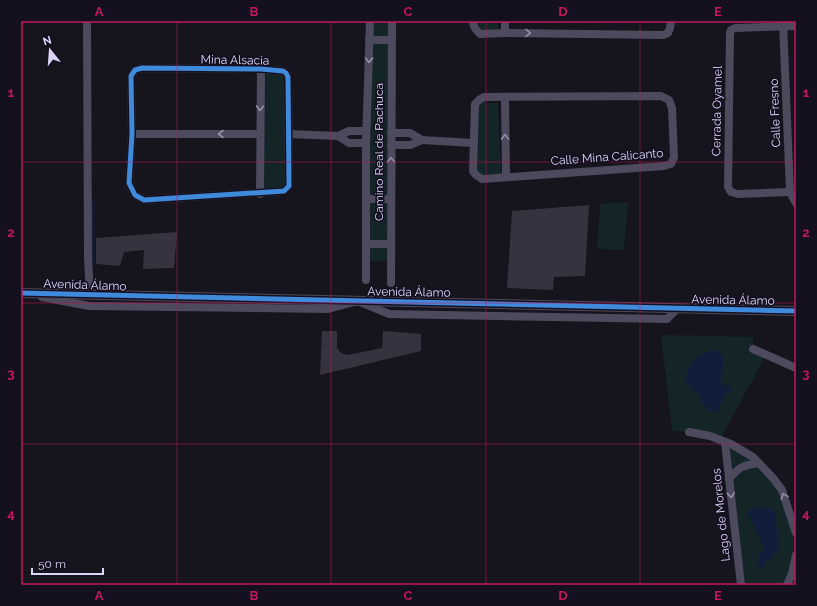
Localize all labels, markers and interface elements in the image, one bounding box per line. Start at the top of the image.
text: A [95,4,104,19]
text: B [250,4,259,19]
text: C [404,4,413,19]
text: D [558,4,568,19]
text: E [714,4,722,19]
one-way arrow [525,29,531,38]
north arrow [30,30,70,70]
text: N [41,33,53,48]
street label: Mina Alsacia [200,52,270,68]
one-way arrow [364,57,373,63]
street label: Cerrada Oyamel [709,65,725,156]
street label: Calle Fresno [767,78,783,148]
street label: Camino Real de Pachuca [372,83,386,221]
text: 1 [8,85,15,100]
text: 1 [803,85,810,100]
one-way arrow [256,105,264,111]
one-way arrow [218,130,224,138]
one-way arrow [501,134,510,140]
street label: Calle Mina Calicanto [550,146,664,168]
one-way arrow [387,157,395,163]
text: 2 [7,225,15,240]
text: 2 [802,225,810,240]
street label: Avenida Álamo [43,277,127,293]
street label: Avenida Álamo [367,284,451,300]
street label: Avenida Álamo [691,292,775,308]
text: 3 [7,366,15,381]
text: 3 [802,366,810,381]
street label: Lago de Morelos [709,468,733,562]
one-way arrow [726,492,735,498]
one-way arrow [780,492,788,499]
text: 4 [7,506,15,521]
text: 4 [802,506,810,521]
scale bar [32,550,103,576]
text: 50 m [38,557,66,571]
text: A [95,588,104,603]
text: B [250,588,259,603]
text: C [404,588,413,603]
text: D [558,588,568,603]
text: E [714,588,722,603]

